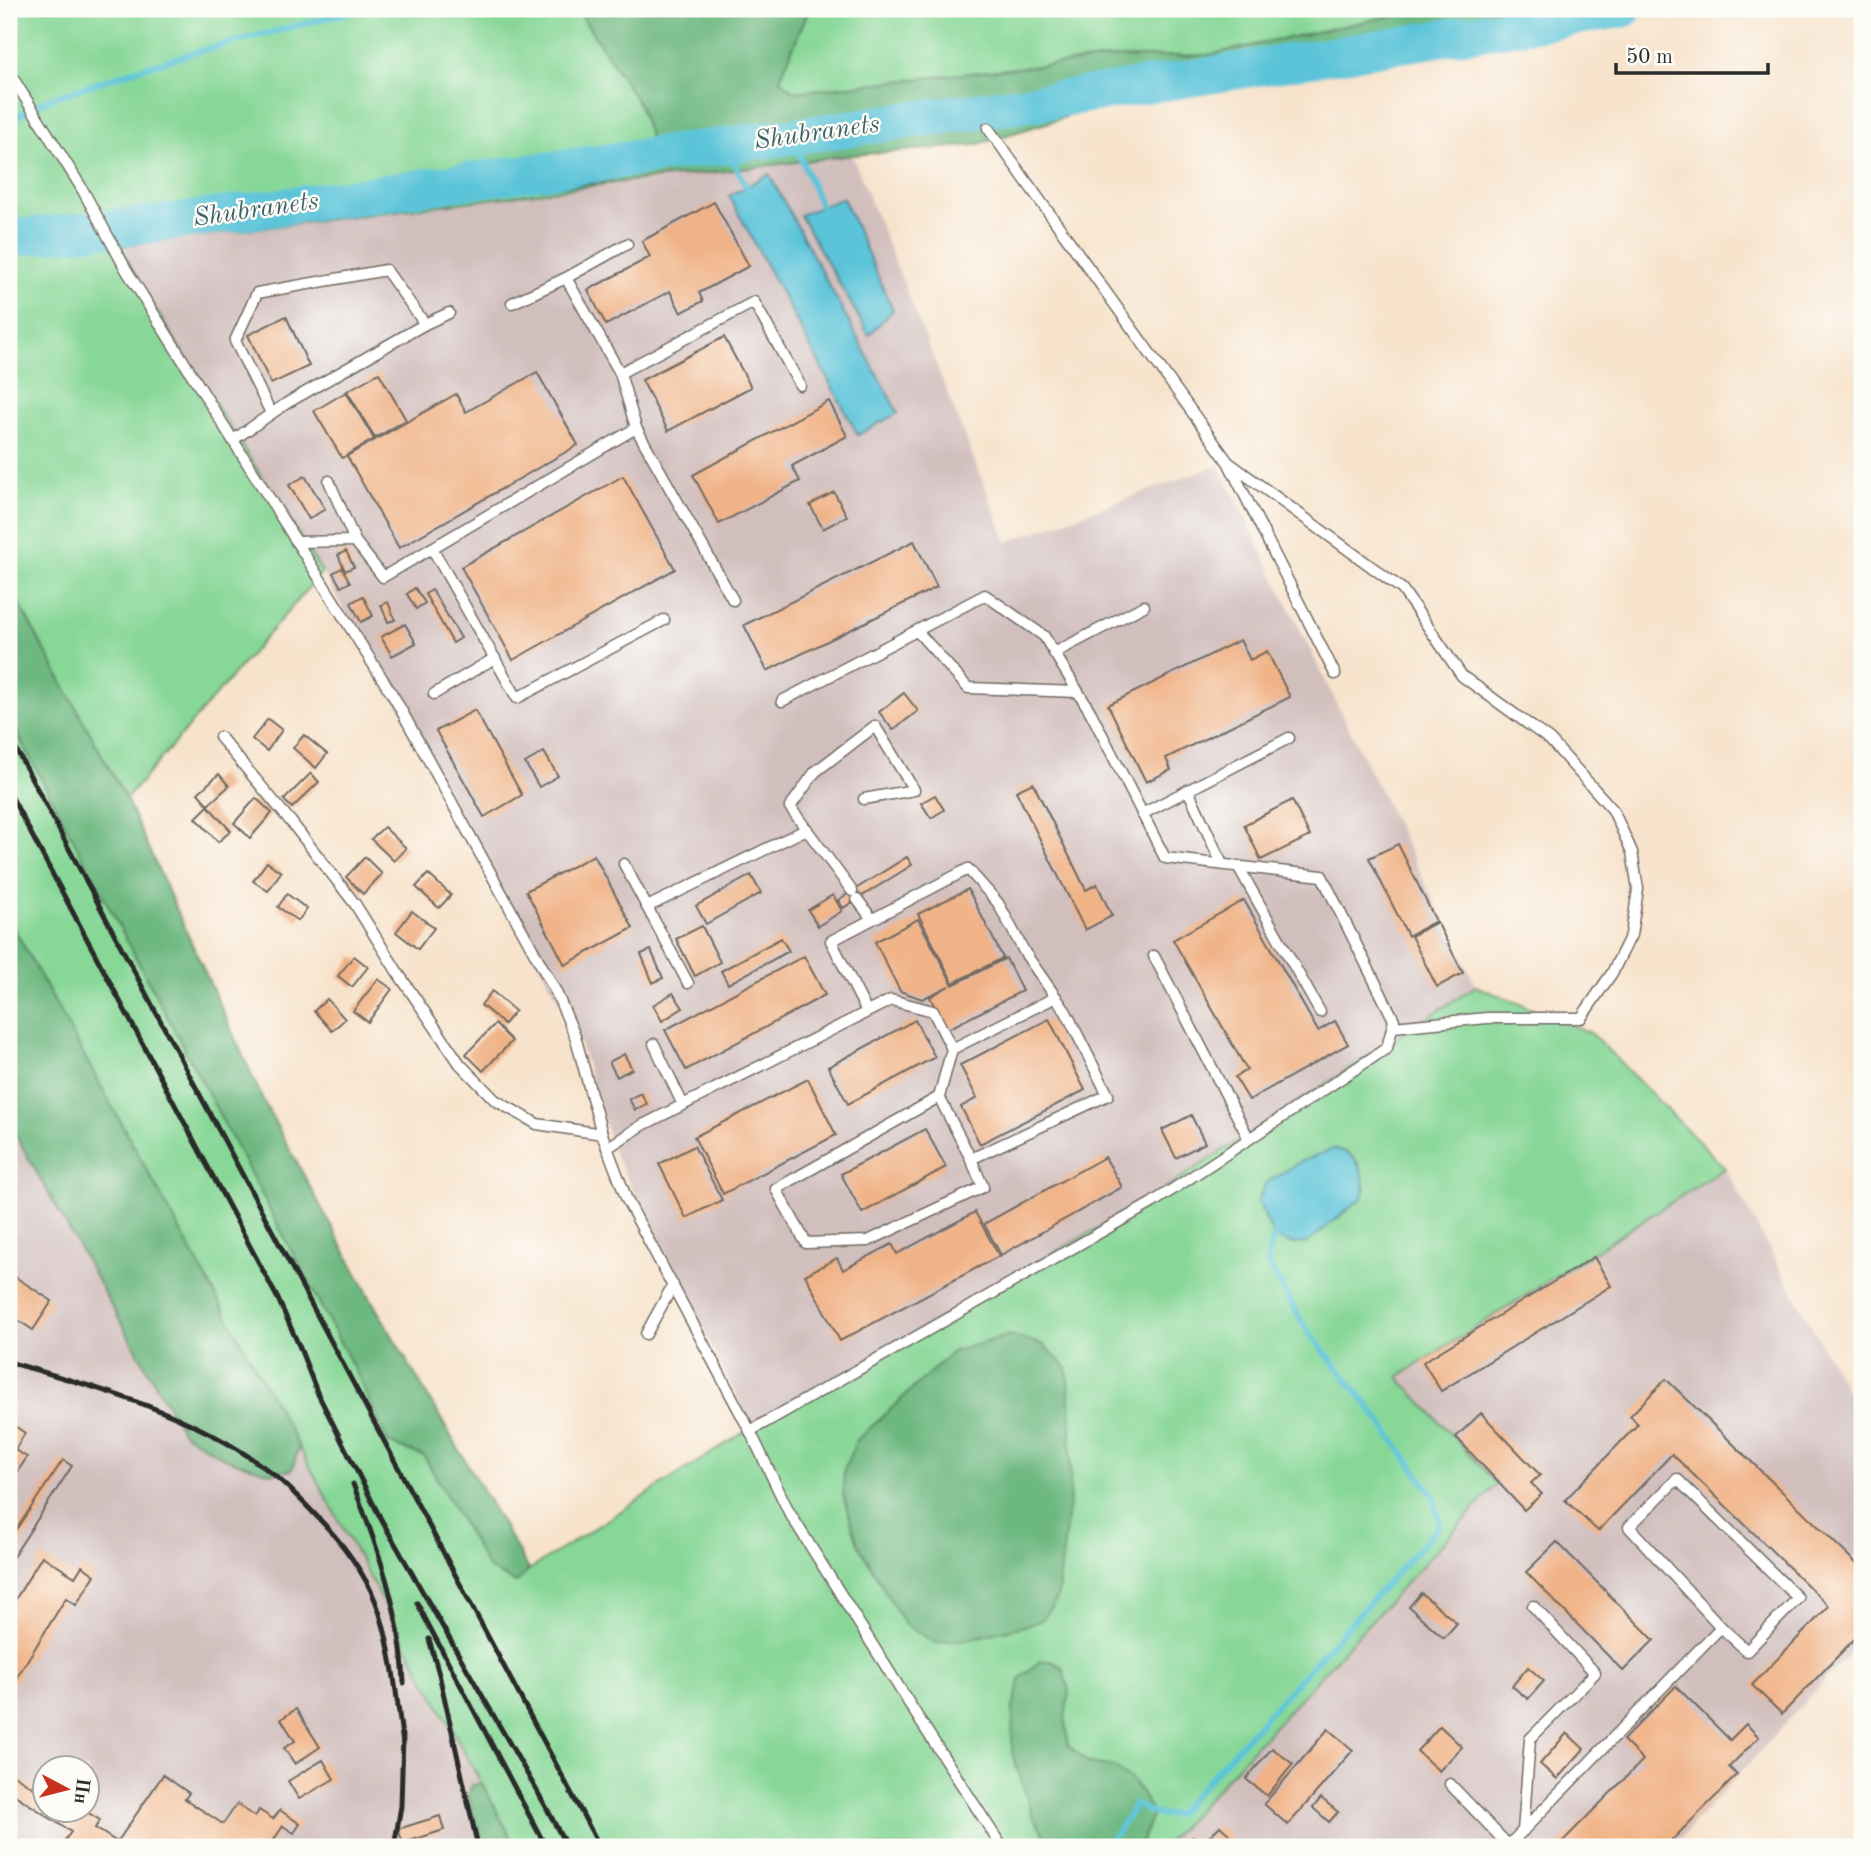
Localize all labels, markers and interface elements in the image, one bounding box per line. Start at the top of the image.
scale bar [1616,32,1768,76]
text: 50 m [1626,47,1673,68]
water label: Shubranets [752,111,882,155]
water label: Shubranets [191,188,321,232]
north arrow [32,1755,102,1825]
text: Пн [69,1777,91,1805]

